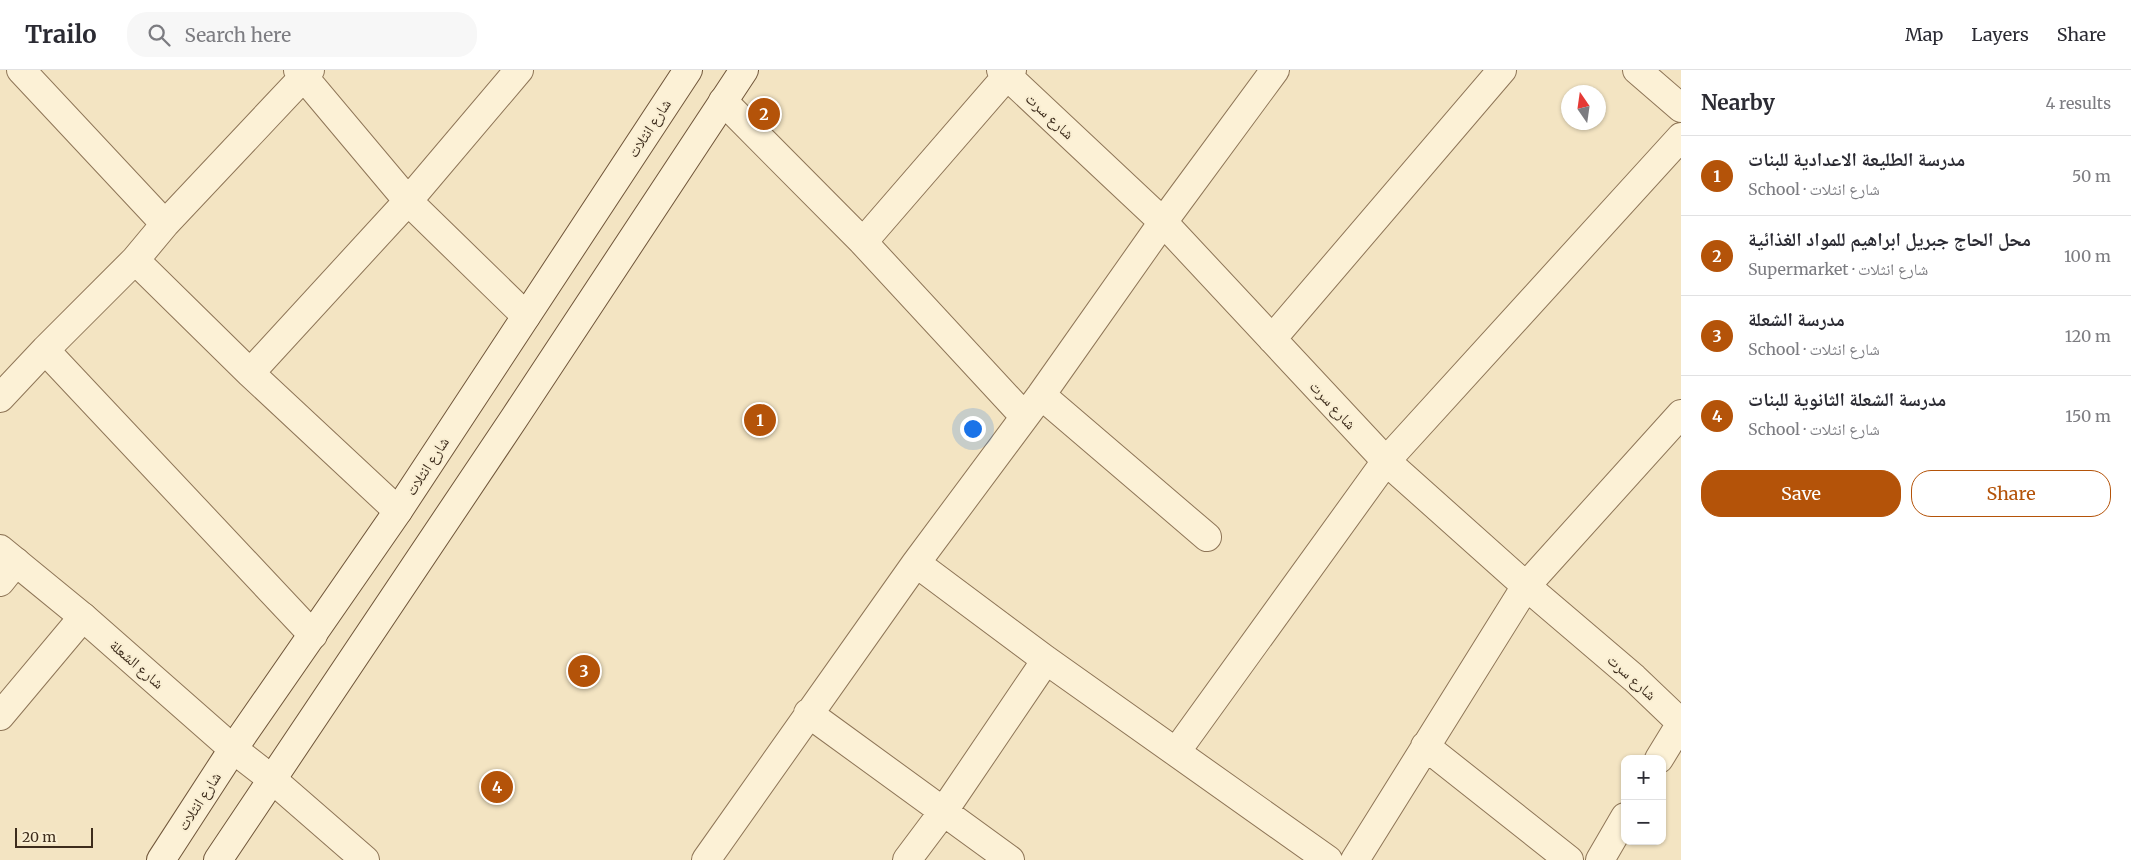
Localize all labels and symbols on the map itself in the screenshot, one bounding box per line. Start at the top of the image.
north arrow [1561,85,1606,130]
street label: شارع سرت [1021,89,1078,144]
street label: شارع انثلات [623,95,676,161]
pin: 2 [748,95,780,133]
street label: شارع سرت [1305,377,1360,434]
pin: 1 [744,401,776,439]
your location [960,416,986,442]
street label: شارع انثلات [401,433,454,499]
street label: شارع الشعلة [105,635,168,693]
street label: شارع سرت [1603,650,1661,705]
pin: 3 [568,652,600,690]
street label: شارع انثلات [173,768,226,834]
pin: 4 [481,768,513,806]
scale bar [15,825,92,848]

